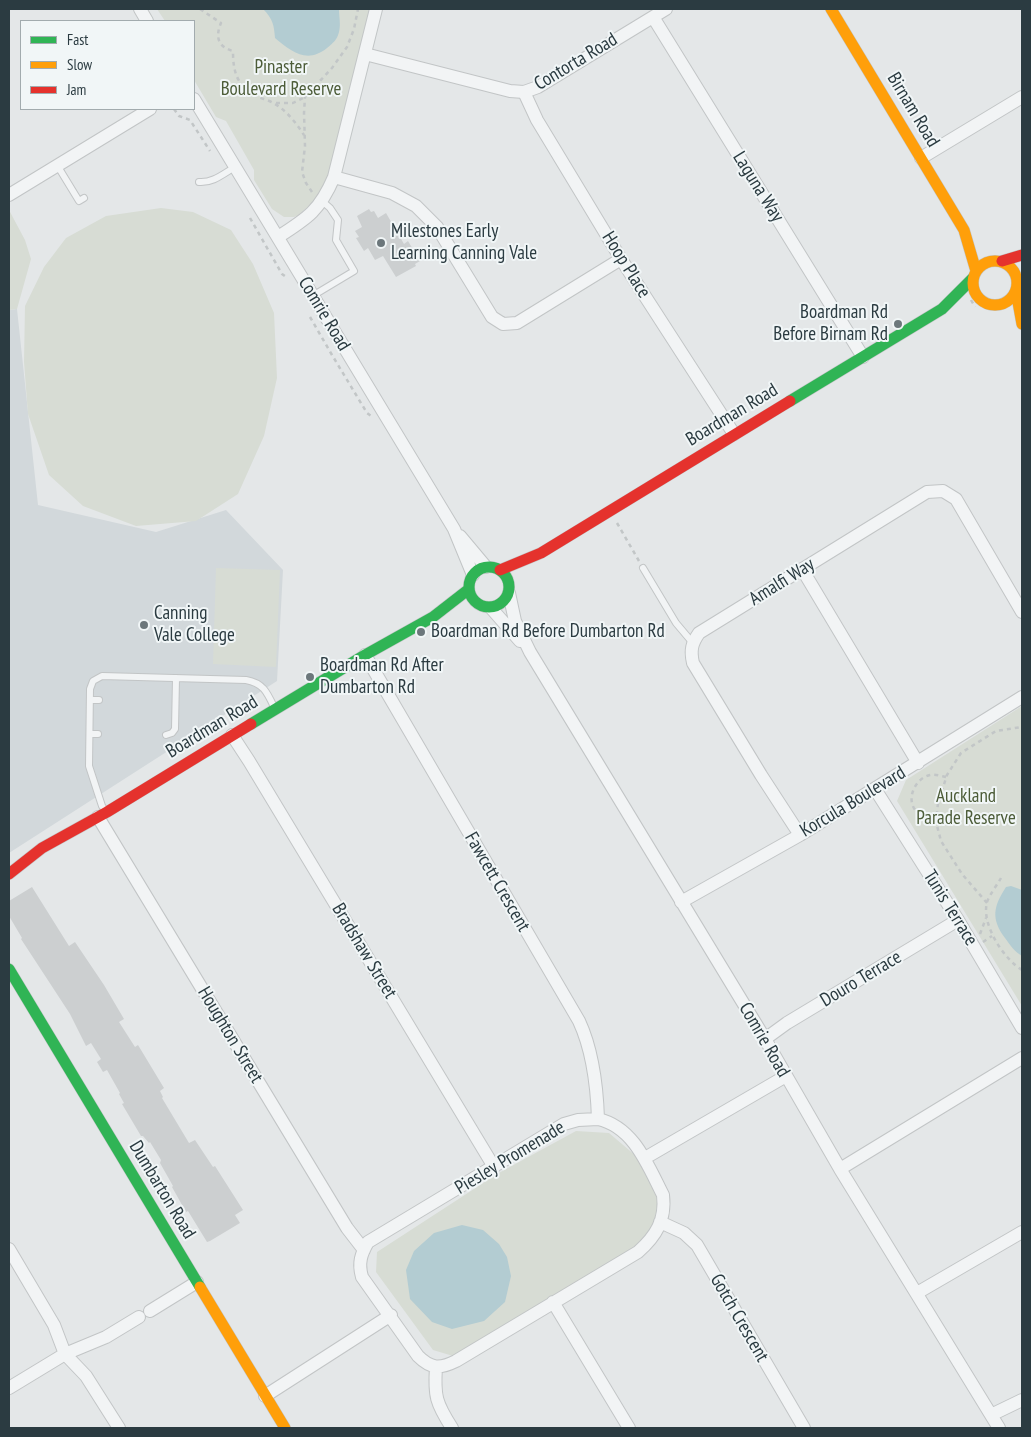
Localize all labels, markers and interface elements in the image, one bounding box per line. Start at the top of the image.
legend [20,20,195,110]
street label: Contorta Road [530,28,622,96]
text: Fast [67,30,88,49]
text: Slow [67,55,92,74]
park label: Pinaster Boulevard Reserve [221,57,341,101]
street label: Birnam Road [882,69,944,151]
text: Jam [67,80,86,99]
street label: Laguna Way [728,148,788,226]
place label: Milestones Early Learning Canning Vale [391,221,537,265]
street label: Hoop Place [597,228,655,302]
marker: Milestones Early Learning Canning Vale [375,237,387,249]
street label: Comrie Road [293,273,355,355]
place label: Boardman Rd Before Birnam Rd [773,302,888,346]
marker: Boardman Rd Before Birnam Rd [892,318,904,330]
street label: Boardman Road [682,379,782,451]
street label: Amalfi Way [745,553,819,611]
place label: Canning Vale College [154,603,235,647]
marker: Canning Vale College [138,619,150,631]
place label: Boardman Rd Before Dumbarton Rd [431,621,665,643]
marker: Boardman Rd Before Dumbarton Rd [415,626,427,638]
place label: Boardman Rd After Dumbarton Rd [320,655,444,699]
marker: Boardman Rd After Dumbarton Rd [304,671,316,683]
street label: Boardman Road [162,691,262,763]
street label: Korcula Boulevard [796,762,910,842]
park label: Auckland Parade Reserve [916,786,1016,830]
street label: Fawcett Crescent [459,828,535,936]
street label: Tunis Terrace [918,866,982,950]
street label: Bradshaw Street [327,899,401,1003]
street label: Douro Terrace [816,946,906,1012]
street label: Houghton Street [192,983,268,1087]
street label: Comrie Road [734,999,794,1081]
street label: Piesley Promenade [451,1116,569,1200]
street label: Dumbarton Road [124,1137,200,1243]
street label: Gotch Crescent [705,1270,773,1366]

